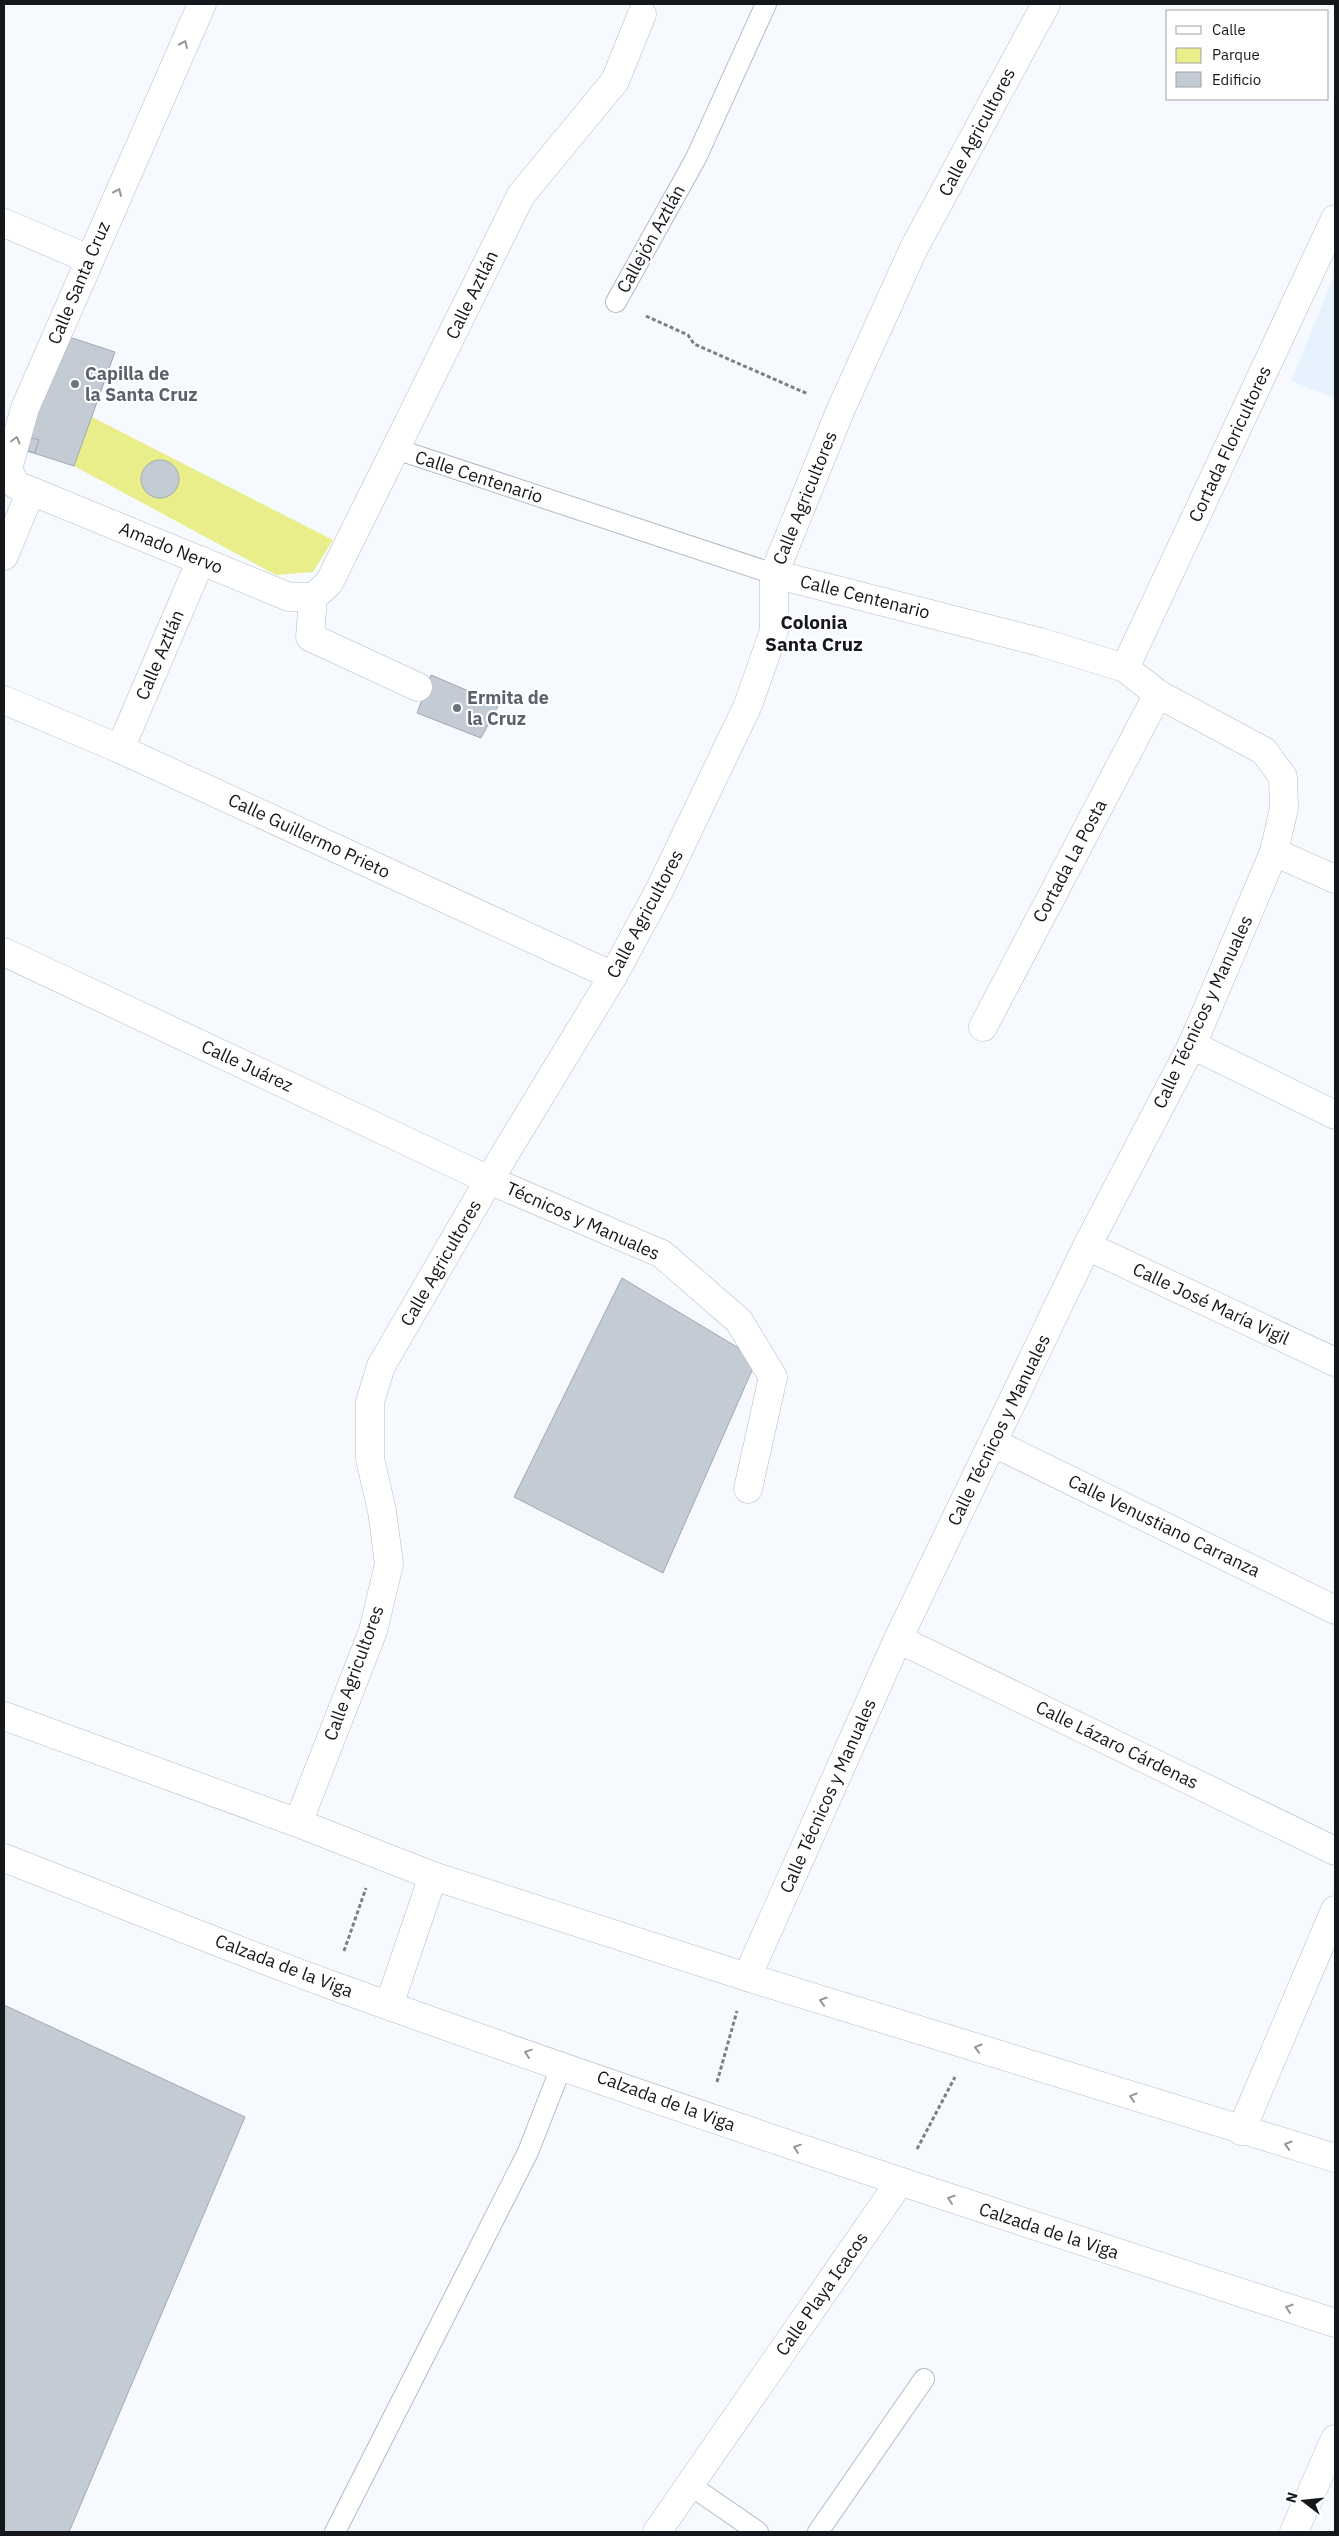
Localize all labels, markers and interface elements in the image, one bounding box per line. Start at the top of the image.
legend [1166,10,1329,100]
text: Calle [1212,20,1246,39]
one-way arrow [177,40,188,49]
text: Parque [1212,45,1260,64]
street label: Calle Agricultores [933,64,1020,200]
text: Edificio [1212,70,1261,89]
street label: Callejón Aztlán [611,180,690,297]
one-way arrow [112,188,123,197]
street label: Calle Santa Cruz [42,218,115,348]
street label: Calle Aztlán [440,247,503,343]
place label: Capilla de la Santa Cruz [85,362,198,406]
street label: Cortada Floricultores [1183,362,1276,526]
marker: Capilla de la Santa Cruz [69,378,81,390]
street label: Calle Agricultores [767,428,842,568]
one-way arrow [11,436,21,444]
street label: Calle Centenario [412,445,546,508]
street label: Amado Nervo [116,516,226,579]
street label: Calle Centenario [798,569,932,624]
street label: Calle Aztlán [130,606,189,703]
district label: Colonia Santa Cruz [765,610,863,656]
place label: Ermita de la Cruz [467,686,549,730]
marker: Ermita de la Cruz [451,702,463,714]
street label: Calle Guillermo Prieto [225,788,394,883]
street label: Cortada La Posta [1027,795,1112,926]
street label: Calle Agricultores [601,846,688,982]
street label: Calle Técnicos y Manuales [1148,912,1257,1112]
street label: Calle Juárez [198,1034,297,1097]
street label: Técnicos y Manuales [503,1176,664,1265]
street label: Calle Agricultores [395,1195,486,1330]
street label: Calle José María Vigil [1129,1257,1293,1350]
street label: Calle Técnicos y Manuales [942,1330,1055,1529]
street label: Calle Venustiano Carranza [1064,1469,1264,1582]
street label: Calle Agricultores [318,1602,389,1744]
street label: Calle Técnicos y Manuales [774,1695,881,1897]
street label: Calle Lázaro Cárdenas [1032,1695,1202,1794]
street label: Calzada de la Viga [212,1929,357,2003]
one-way arrow [819,1996,827,2006]
one-way arrow [975,2044,983,2054]
one-way arrow [524,2049,533,2059]
street label: Calzada de la Viga [594,2065,739,2136]
one-way arrow [1130,2093,1138,2103]
one-way arrow [1285,2140,1293,2150]
one-way arrow [793,2143,802,2153]
one-way arrow [947,2195,956,2205]
street label: Calzada de la Viga [976,2197,1122,2264]
street label: Calle Playa Icacos [770,2227,873,2360]
one-way arrow [1285,2304,1294,2314]
north arrow [1279,2476,1329,2526]
text: N [1281,2490,1302,2505]

